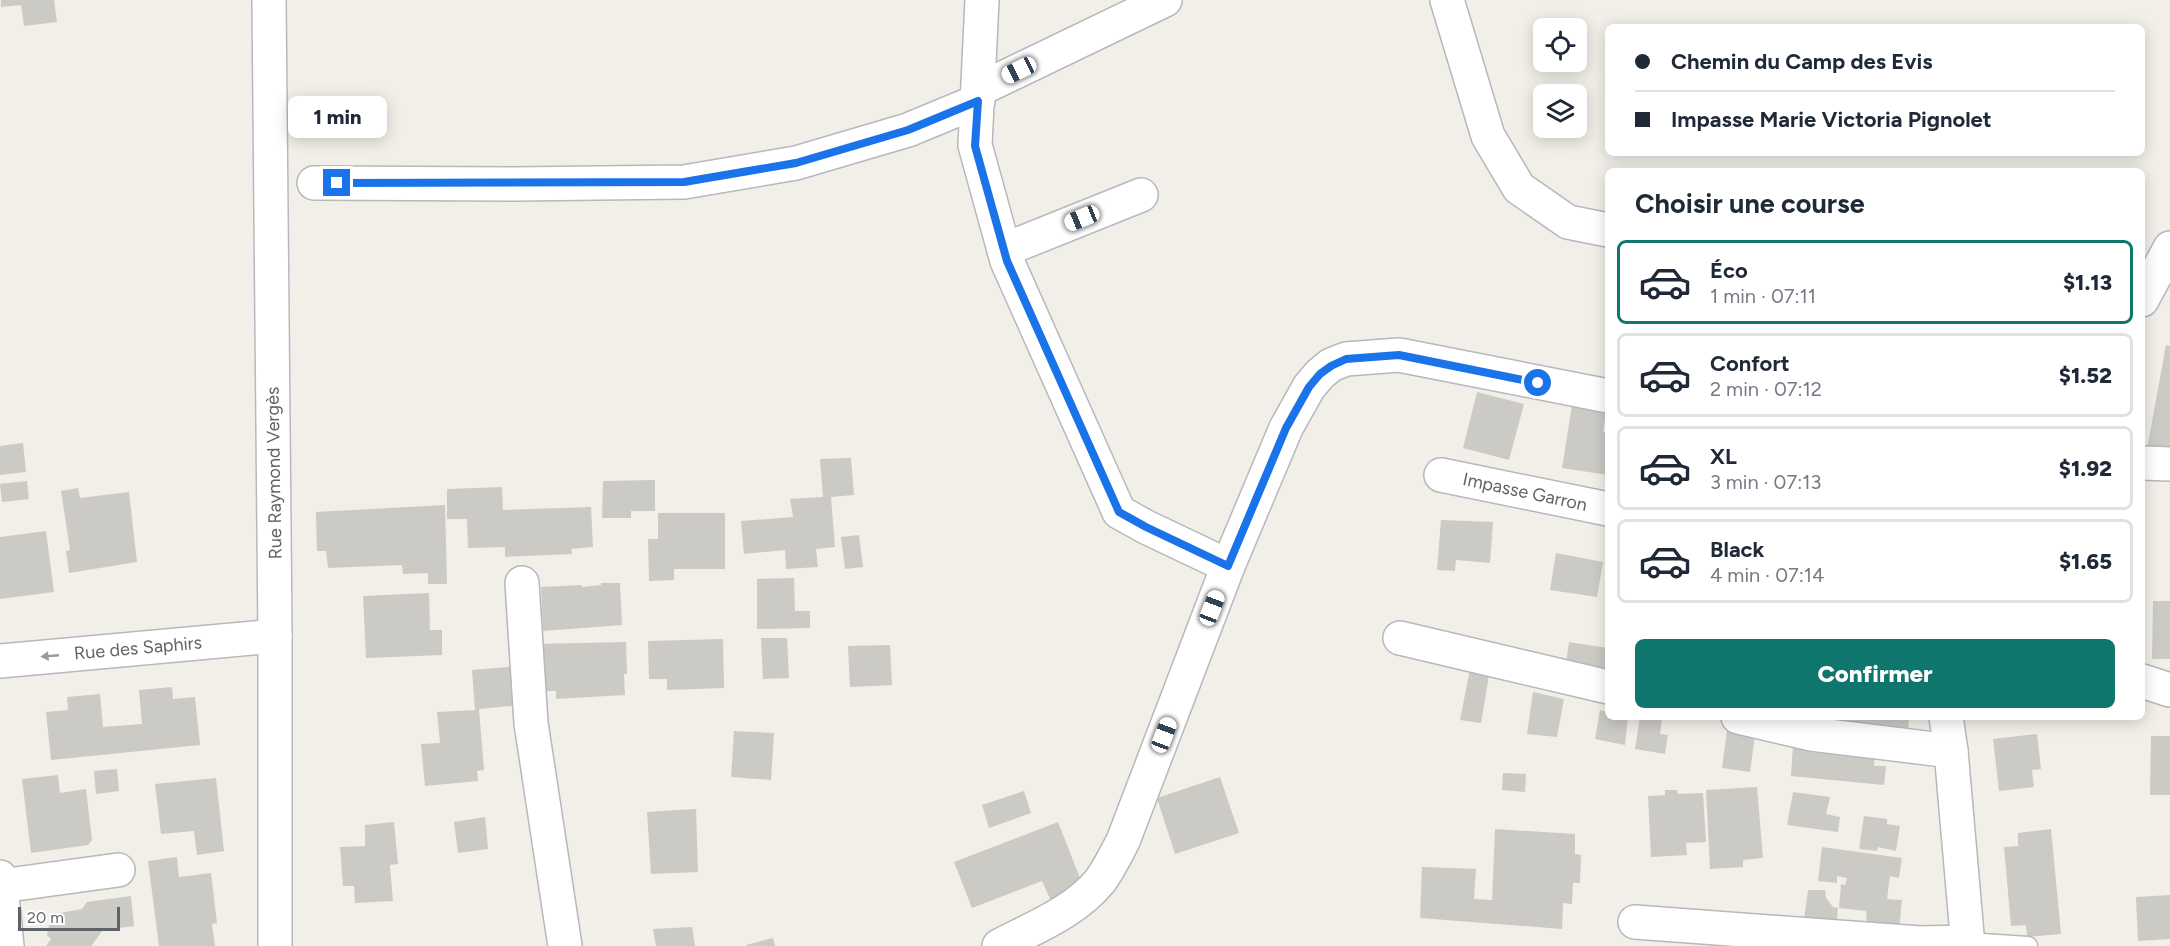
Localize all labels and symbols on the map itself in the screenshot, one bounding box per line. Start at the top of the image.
car [999,54,1039,86]
callout: 1 min [288,96,386,138]
route end [323,169,350,196]
car [1062,203,1102,233]
route start [1524,369,1551,396]
street label: Rue Raymond Vergès [261,387,287,559]
street label: Impasse Garron [1461,468,1589,516]
car [1197,588,1227,628]
street label: Rue des Saphirs [73,631,203,665]
one-way arrow [40,651,59,661]
car [1149,715,1179,755]
scale bar [18,904,120,932]

